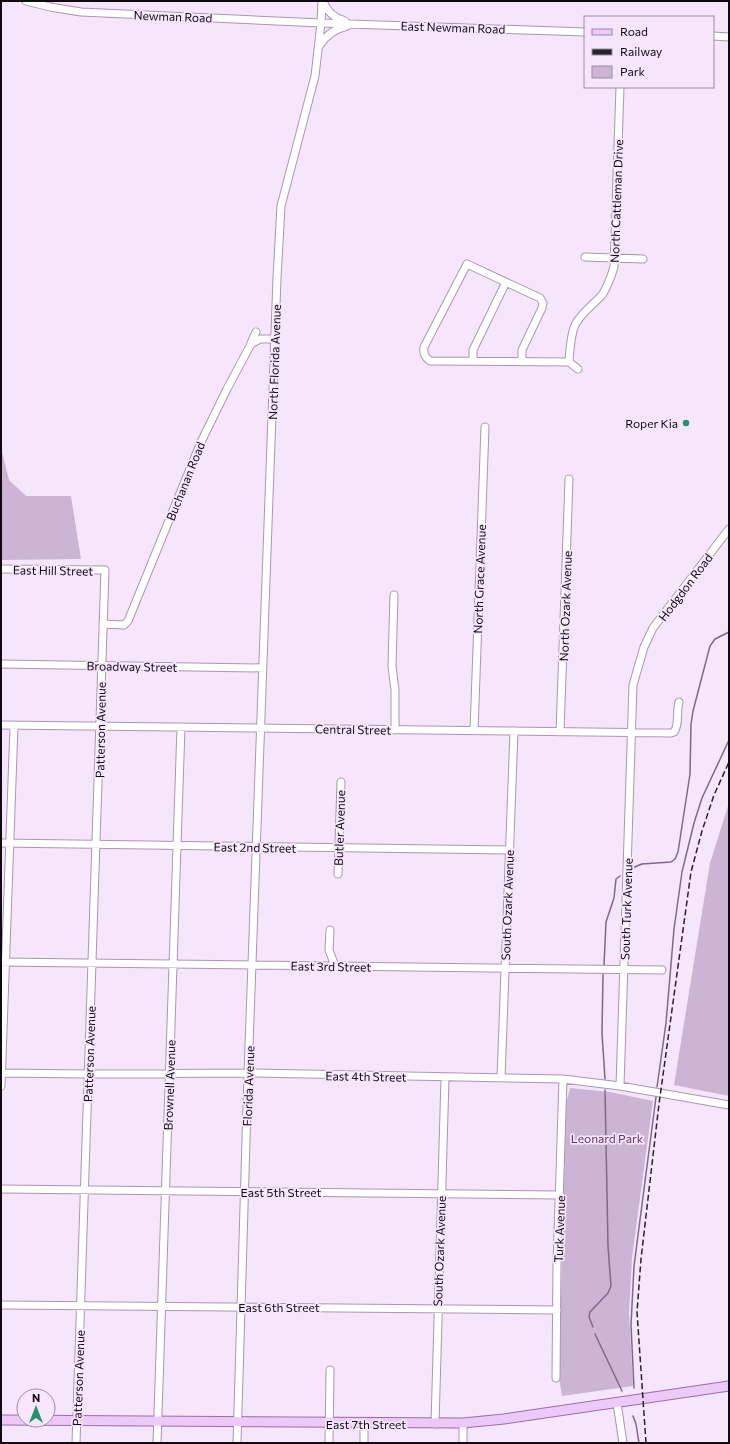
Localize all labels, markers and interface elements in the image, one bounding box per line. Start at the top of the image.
street label: Newman Road [133,8,213,24]
legend [584,16,714,88]
street label: East Newman Road [400,18,506,36]
text: Road [620,24,648,38]
text: Railway [620,44,662,58]
text: Park [620,64,646,78]
street label: North Cattleman Drive [607,139,625,263]
street label: North Florida Avenue [265,304,283,420]
place label: Roper Kia [625,416,678,430]
marker: Roper Kia [681,418,691,428]
street label: Buchanan Road [163,439,207,523]
street label: North Grace Avenue [470,524,488,634]
street label: North Ozark Avenue [556,550,574,662]
street label: Hodgdon Road [655,550,715,623]
street label: East Hill Street [13,562,93,578]
street label: Broadway Street [87,658,178,674]
street label: Patterson Avenue [92,682,108,778]
street label: Central Street [315,721,391,737]
street label: Butler Avenue [331,790,347,866]
street label: East 2nd Street [214,839,297,855]
street label: South Ozark Avenue [498,849,516,961]
street label: South Turk Avenue [617,858,635,960]
street label: East 3rd Street [291,958,372,974]
street label: Patterson Avenue [80,1006,98,1102]
street label: Brownell Avenue [160,1040,178,1130]
street label: Florida Avenue [240,1046,256,1126]
street label: East 4th Street [325,1068,407,1084]
park label: Leonard Park [571,1131,644,1145]
street label: East 5th Street [241,1185,322,1199]
street label: South Ozark Avenue [430,1195,448,1307]
street label: Turk Avenue [551,1195,567,1263]
street label: East 6th Street [238,1300,320,1314]
street label: Patterson Avenue [69,1330,87,1426]
north arrow [16,1388,56,1428]
text: N [32,1391,40,1404]
street label: East 7th Street [326,1417,406,1431]

